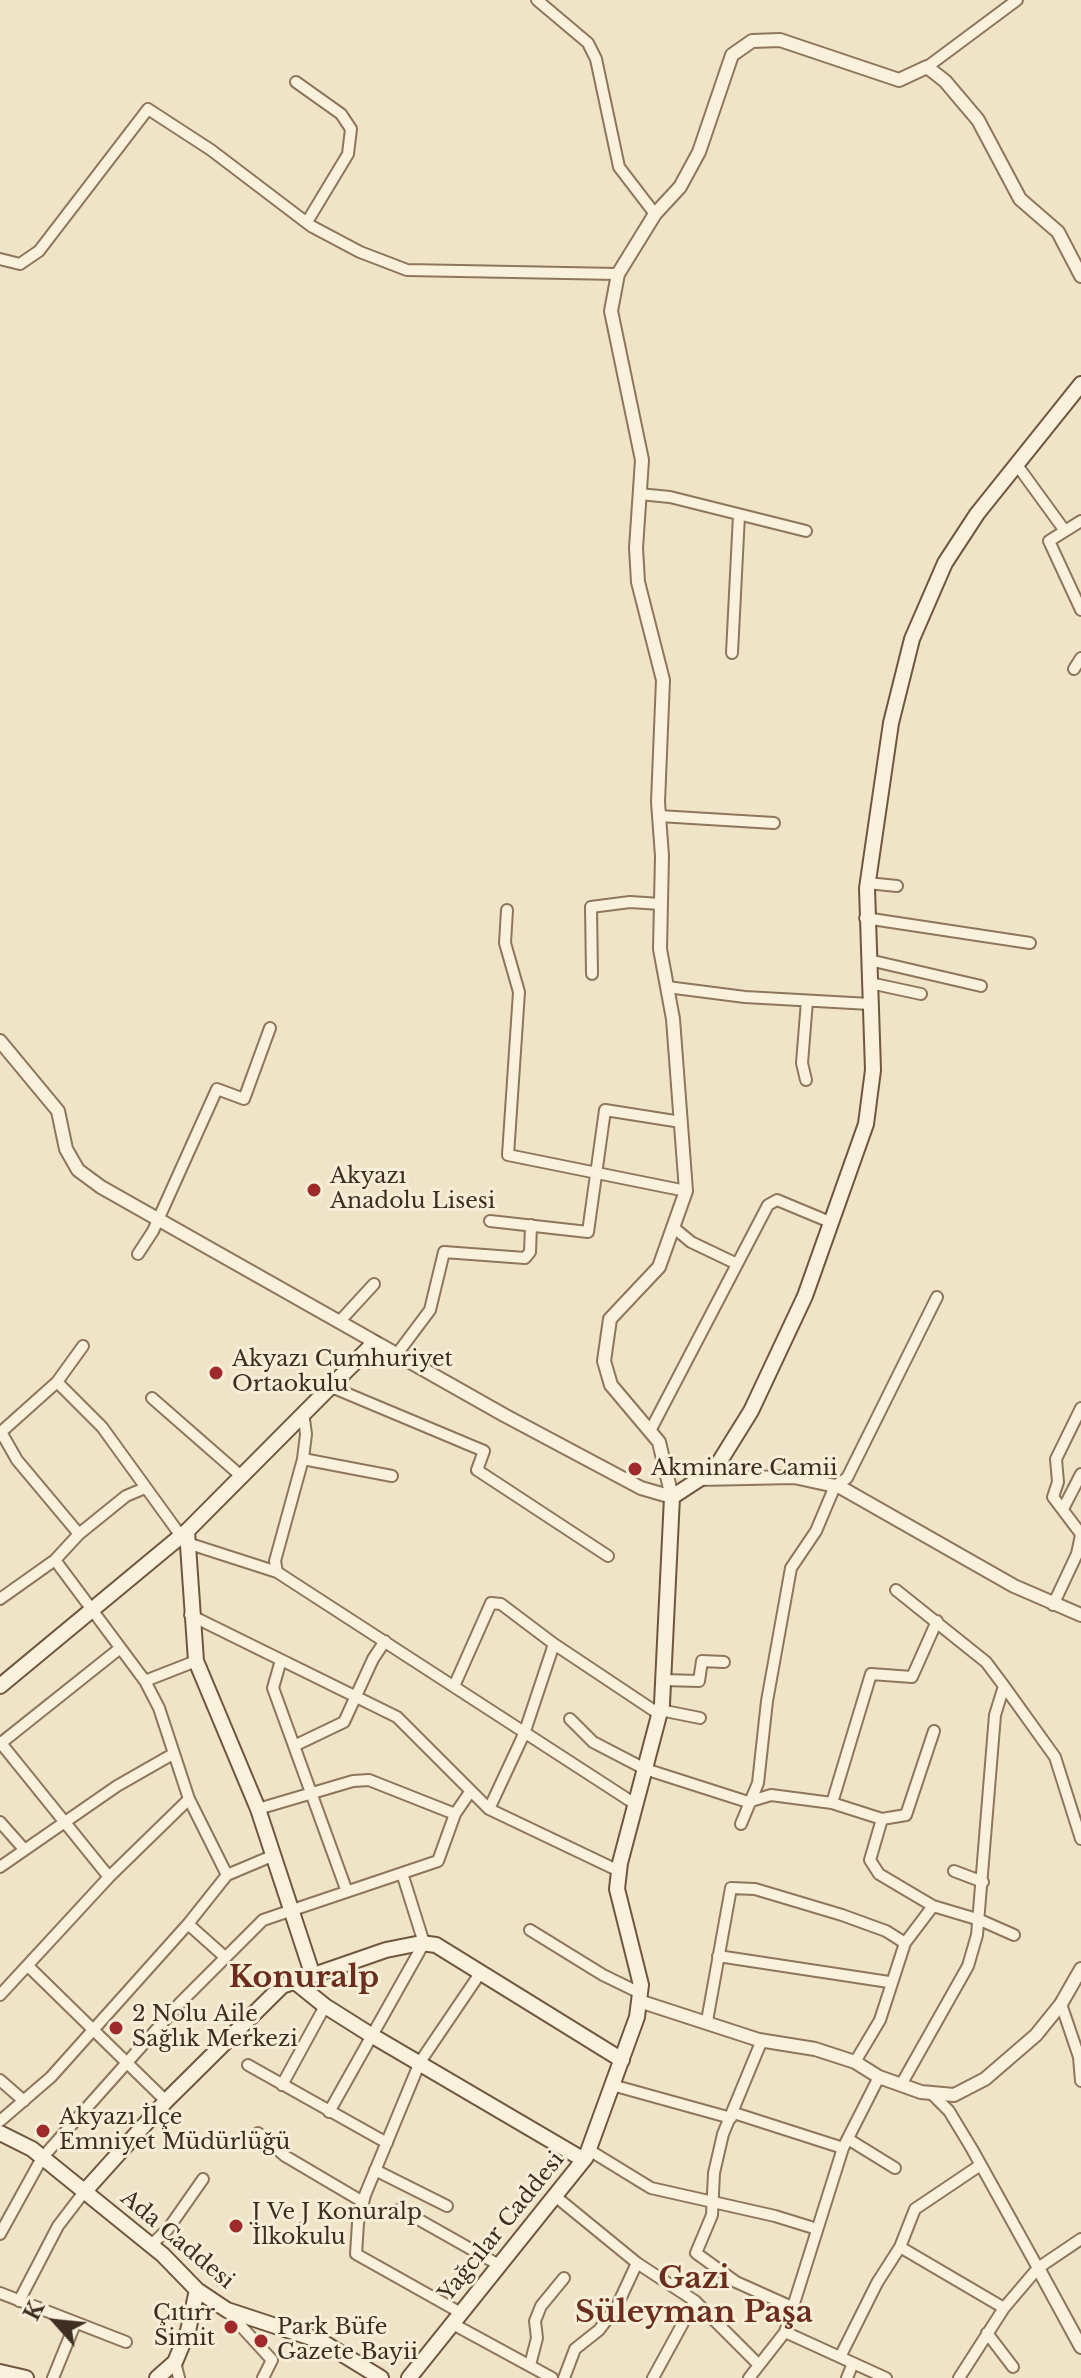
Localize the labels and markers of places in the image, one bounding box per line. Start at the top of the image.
place label: Akyazı Anadolu Lisesi [330,1164,495,1216]
marker: Akyazı Anadolu Lisesi [305,1181,323,1199]
place label: Akyazı Cumhuriyet Ortaokulu [232,1347,453,1398]
marker: Akyazı Cumhuriyet Ortaokulu [207,1364,225,1382]
place label: Akminare Camii [651,1456,838,1482]
marker: Akminare Camii [626,1460,644,1478]
place label: 2 Nolu Aile Sağlık Merkezi [132,2002,298,2054]
marker: 2 Nolu Aile Sağlık Merkezi [107,2019,125,2037]
place label: Akyazı İlçe Emniyet Müdürlüğü [59,2105,290,2156]
marker: Akyazı İlçe Emniyet Müdürlüğü [34,2122,52,2140]
place label: J Ve J Konuralp İlkokulu [252,2200,422,2252]
marker: J Ve J Konuralp İlkokulu [227,2217,245,2235]
place label: Çıtırr Simit [153,2301,215,2352]
place label: Park Büfe Gazete Bayii [277,2315,418,2366]
marker: Çıtırr Simit [222,2318,240,2336]
marker: Park Büfe Gazete Bayii [252,2332,270,2350]

